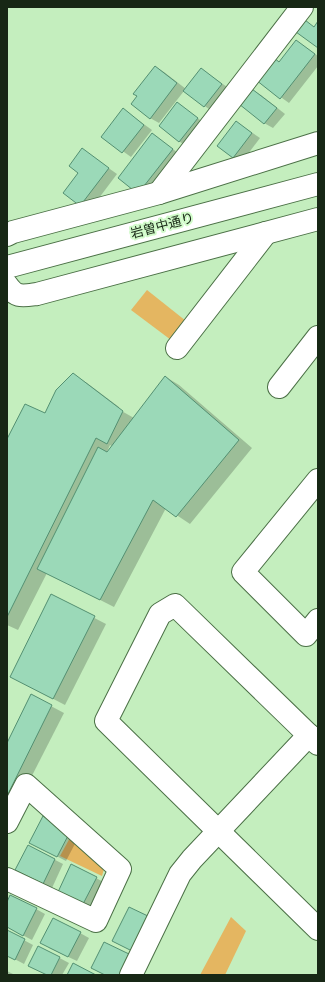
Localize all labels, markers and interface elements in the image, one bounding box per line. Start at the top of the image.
street label: 岩曽中通り [128,207,196,242]

